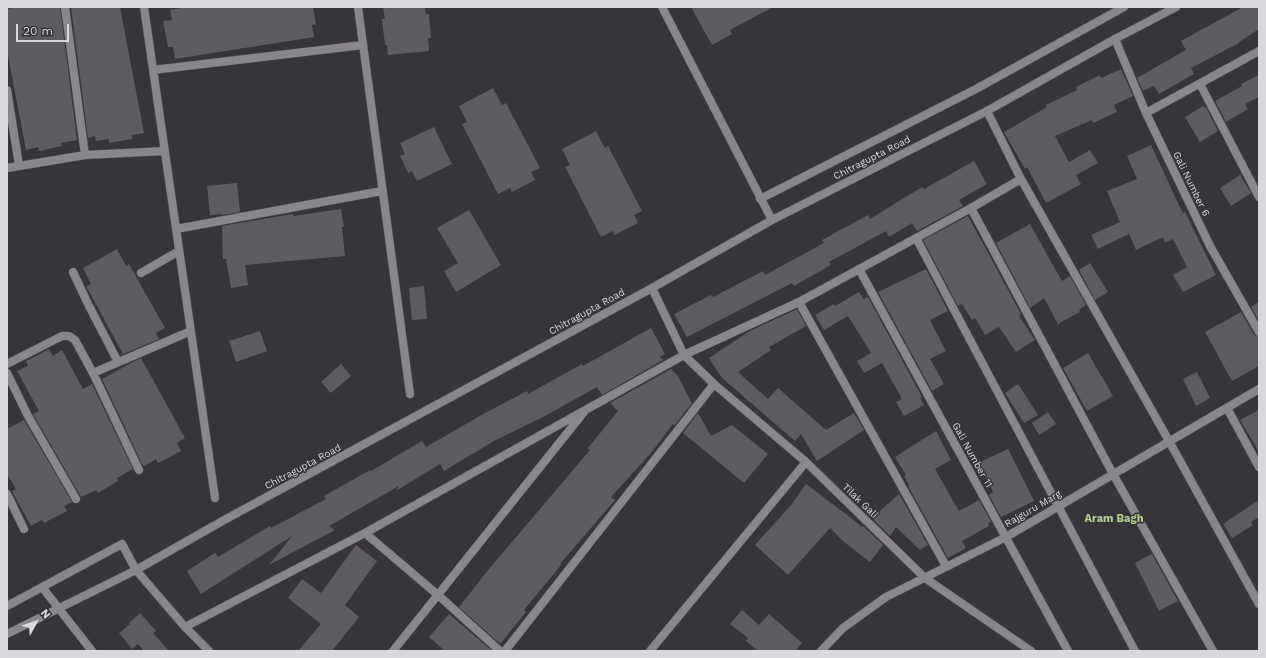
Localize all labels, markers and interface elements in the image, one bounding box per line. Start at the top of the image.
scale bar [18,16,71,42]
text: 20 m [23,24,53,38]
street label: Chitragupta Road [831,133,913,183]
street label: Gali Number 6 [1170,150,1212,218]
street label: Chitragupta Road [547,286,627,338]
street label: Gali Number 11 [949,420,995,490]
street label: Chitragupta Road [263,442,343,492]
street label: Tilak Gali [840,481,880,521]
street label: Rajguru Marg [1003,488,1063,530]
district label: Aram Bagh [1085,512,1143,526]
north arrow [16,602,56,642]
text: N [38,607,53,621]

